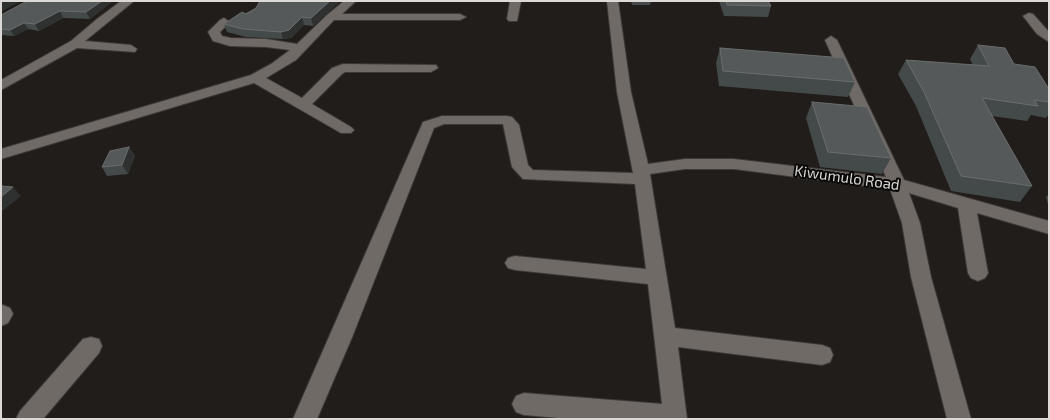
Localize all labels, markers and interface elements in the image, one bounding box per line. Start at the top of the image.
street label: Kiwumulo Road [793,162,901,194]

